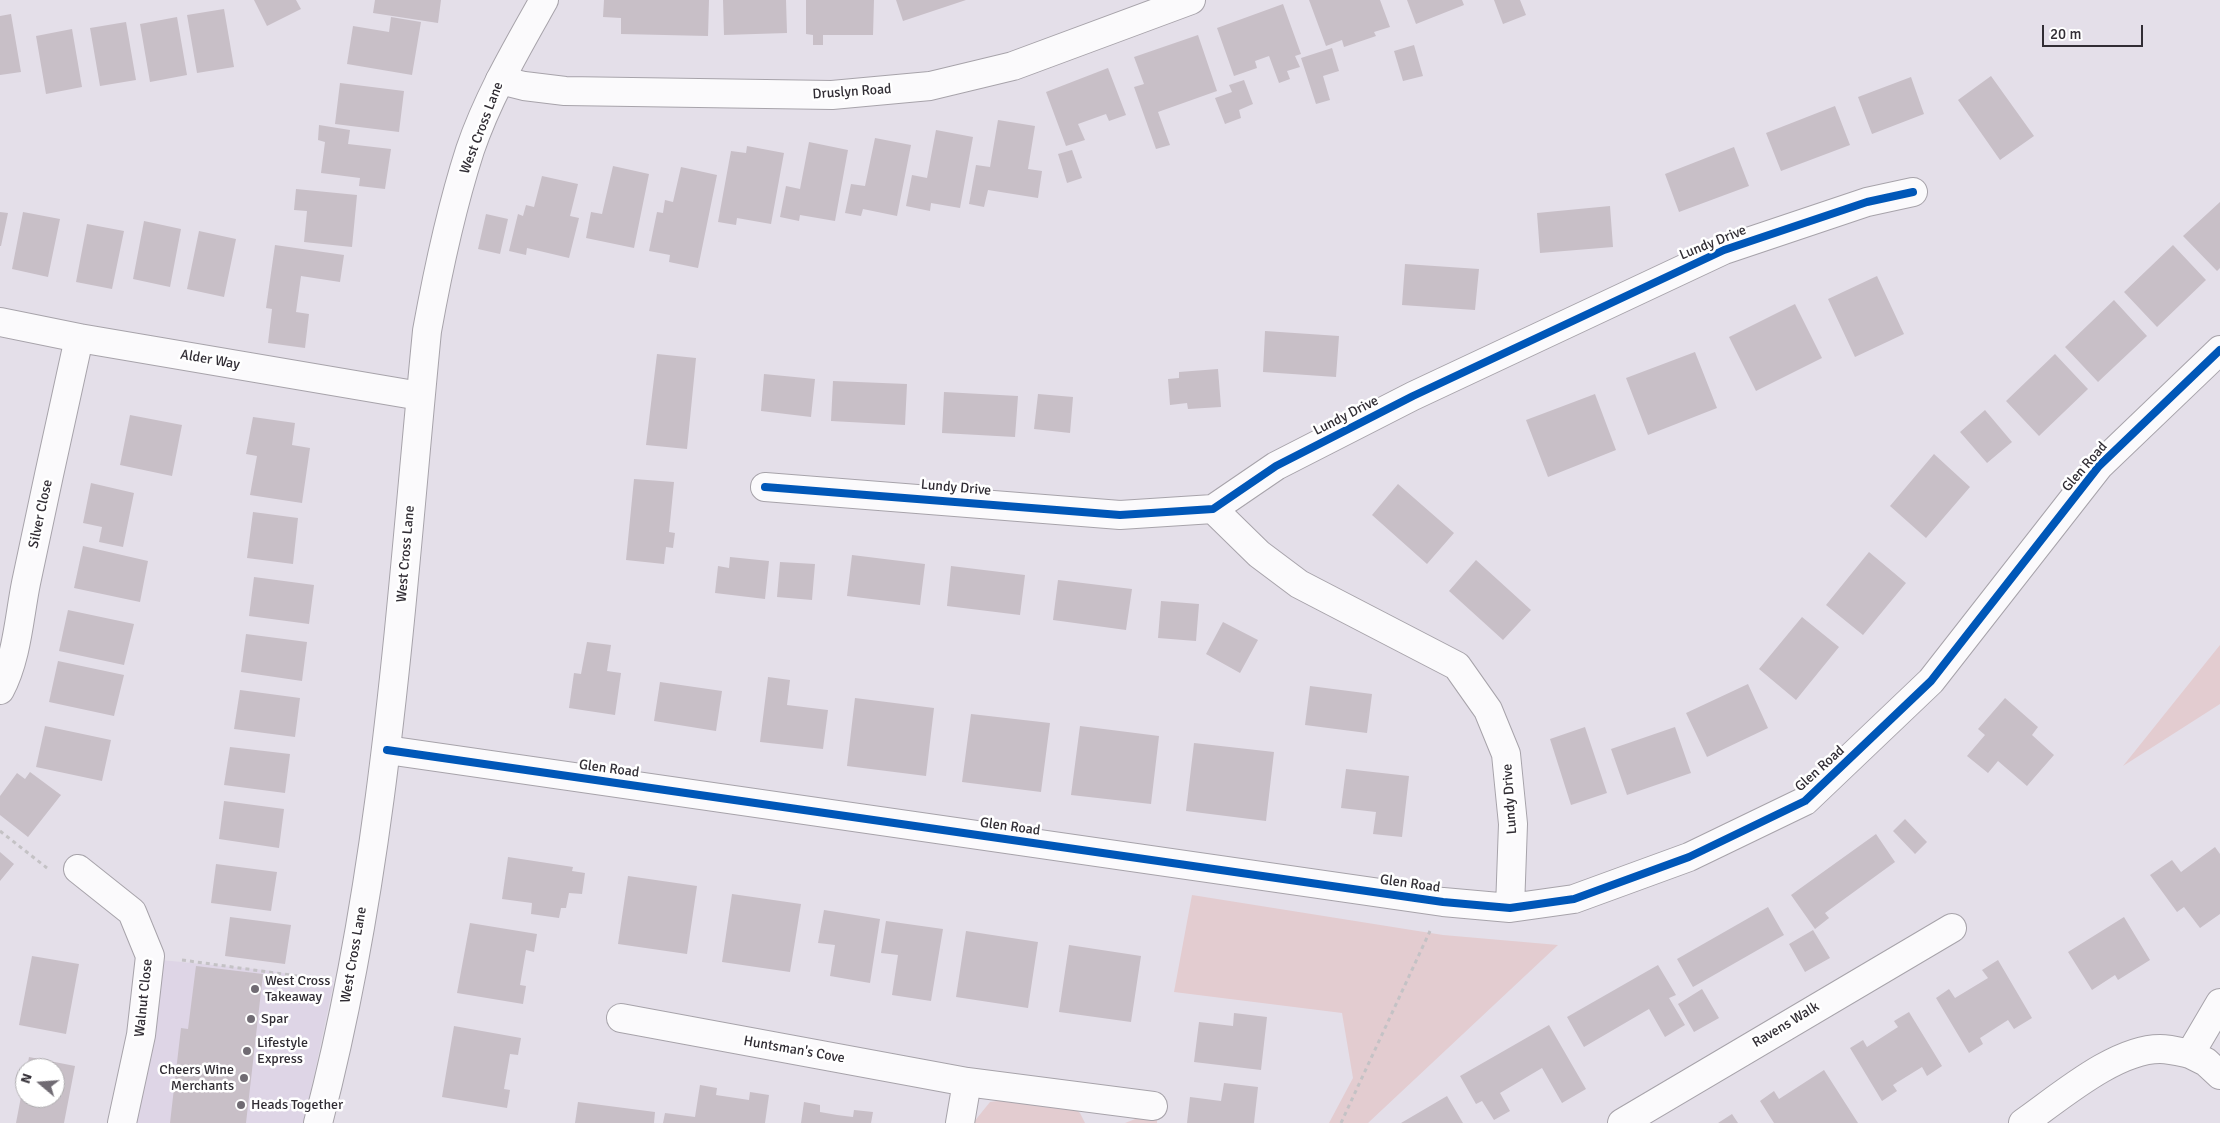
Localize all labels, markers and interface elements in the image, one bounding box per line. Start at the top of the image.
scale bar [2045,15,2146,47]
text: 20 m [2050,25,2081,43]
street label: West Cross Lane [457,80,507,176]
street label: Druslyn Road [812,81,892,103]
street label: Lundy Drive [1677,222,1749,264]
street label: Alder Way [179,347,241,373]
street label: Lundy Drive [1311,392,1381,440]
street label: Glen Road [2059,439,2111,495]
street label: Lundy Drive [920,477,992,499]
street label: Silver Close [26,478,56,550]
street label: West Cross Lane [393,505,419,603]
street label: Glen Road [1792,742,1848,796]
street label: Glen Road [578,756,640,782]
street label: Lundy Drive [1499,763,1521,835]
street label: Glen Road [979,814,1041,840]
street label: Glen Road [1379,871,1441,897]
street label: West Cross Lane [337,906,371,1004]
street label: Walnut Close [132,958,156,1038]
place label: West Cross Takeaway [265,973,330,1006]
marker: West Cross Takeaway [249,983,261,995]
street label: Ravens Walk [1750,999,1822,1051]
place label: Spar [261,1011,288,1027]
marker: Spar [245,1013,257,1025]
street label: Huntsman's Cove [742,1033,846,1067]
place label: Lifestyle Express [257,1035,308,1068]
marker: Lifestyle Express [241,1045,253,1057]
north arrow [15,1058,65,1108]
place label: Cheers Wine Merchants [159,1062,234,1094]
text: N [17,1071,36,1086]
marker: Cheers Wine Merchants [238,1072,250,1084]
place label: Heads Together [251,1097,343,1113]
marker: Heads Together [235,1099,247,1111]

